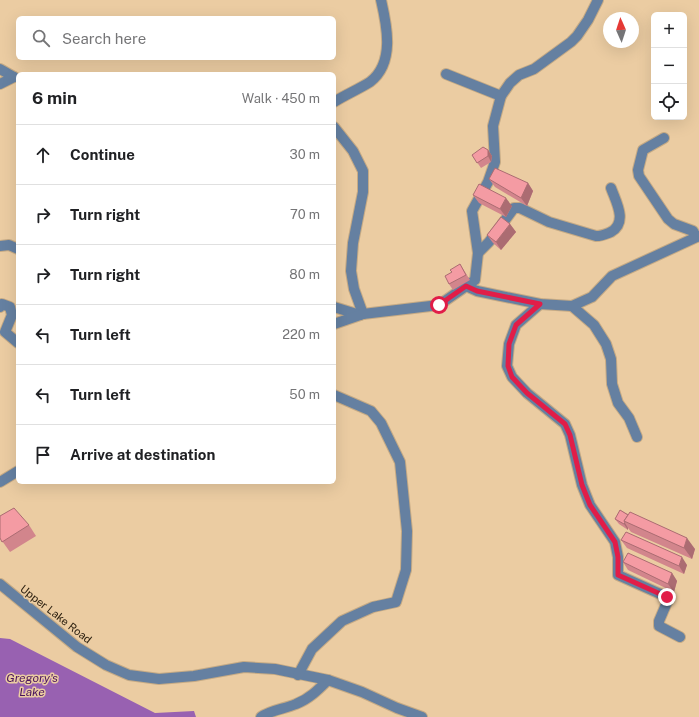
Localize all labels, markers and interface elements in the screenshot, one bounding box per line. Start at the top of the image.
north arrow [603,12,639,48]
map controls [651,12,687,120]
button: + [651,12,687,48]
search box [16,16,336,60]
icon: search [30,27,52,49]
text: Search here [62,30,146,47]
button: − [651,48,687,84]
button: locate [651,84,687,120]
text: 6 min [32,88,77,108]
text: Walk · 450 m [242,91,320,106]
icon: ahead [32,144,54,166]
text: Continue [70,146,135,163]
text: 30 m [290,147,320,162]
icon: right [32,204,54,226]
text: Turn right [70,206,140,223]
text: 70 m [290,207,320,222]
icon: right [32,264,54,286]
text: Turn right [70,266,140,283]
text: 80 m [289,267,320,282]
route start [430,296,448,314]
icon: left [32,324,54,346]
text: Turn left [70,326,131,343]
text: 220 m [282,327,320,342]
icon: left [32,384,54,406]
text: Turn left [70,386,131,403]
text: 50 m [289,387,320,402]
icon: arrive [32,444,54,466]
text: Arrive at destination [70,446,215,463]
street label: Upper Lake Road [18,582,94,646]
route end [658,588,676,606]
water label: Gregory's Lake [6,671,58,699]

